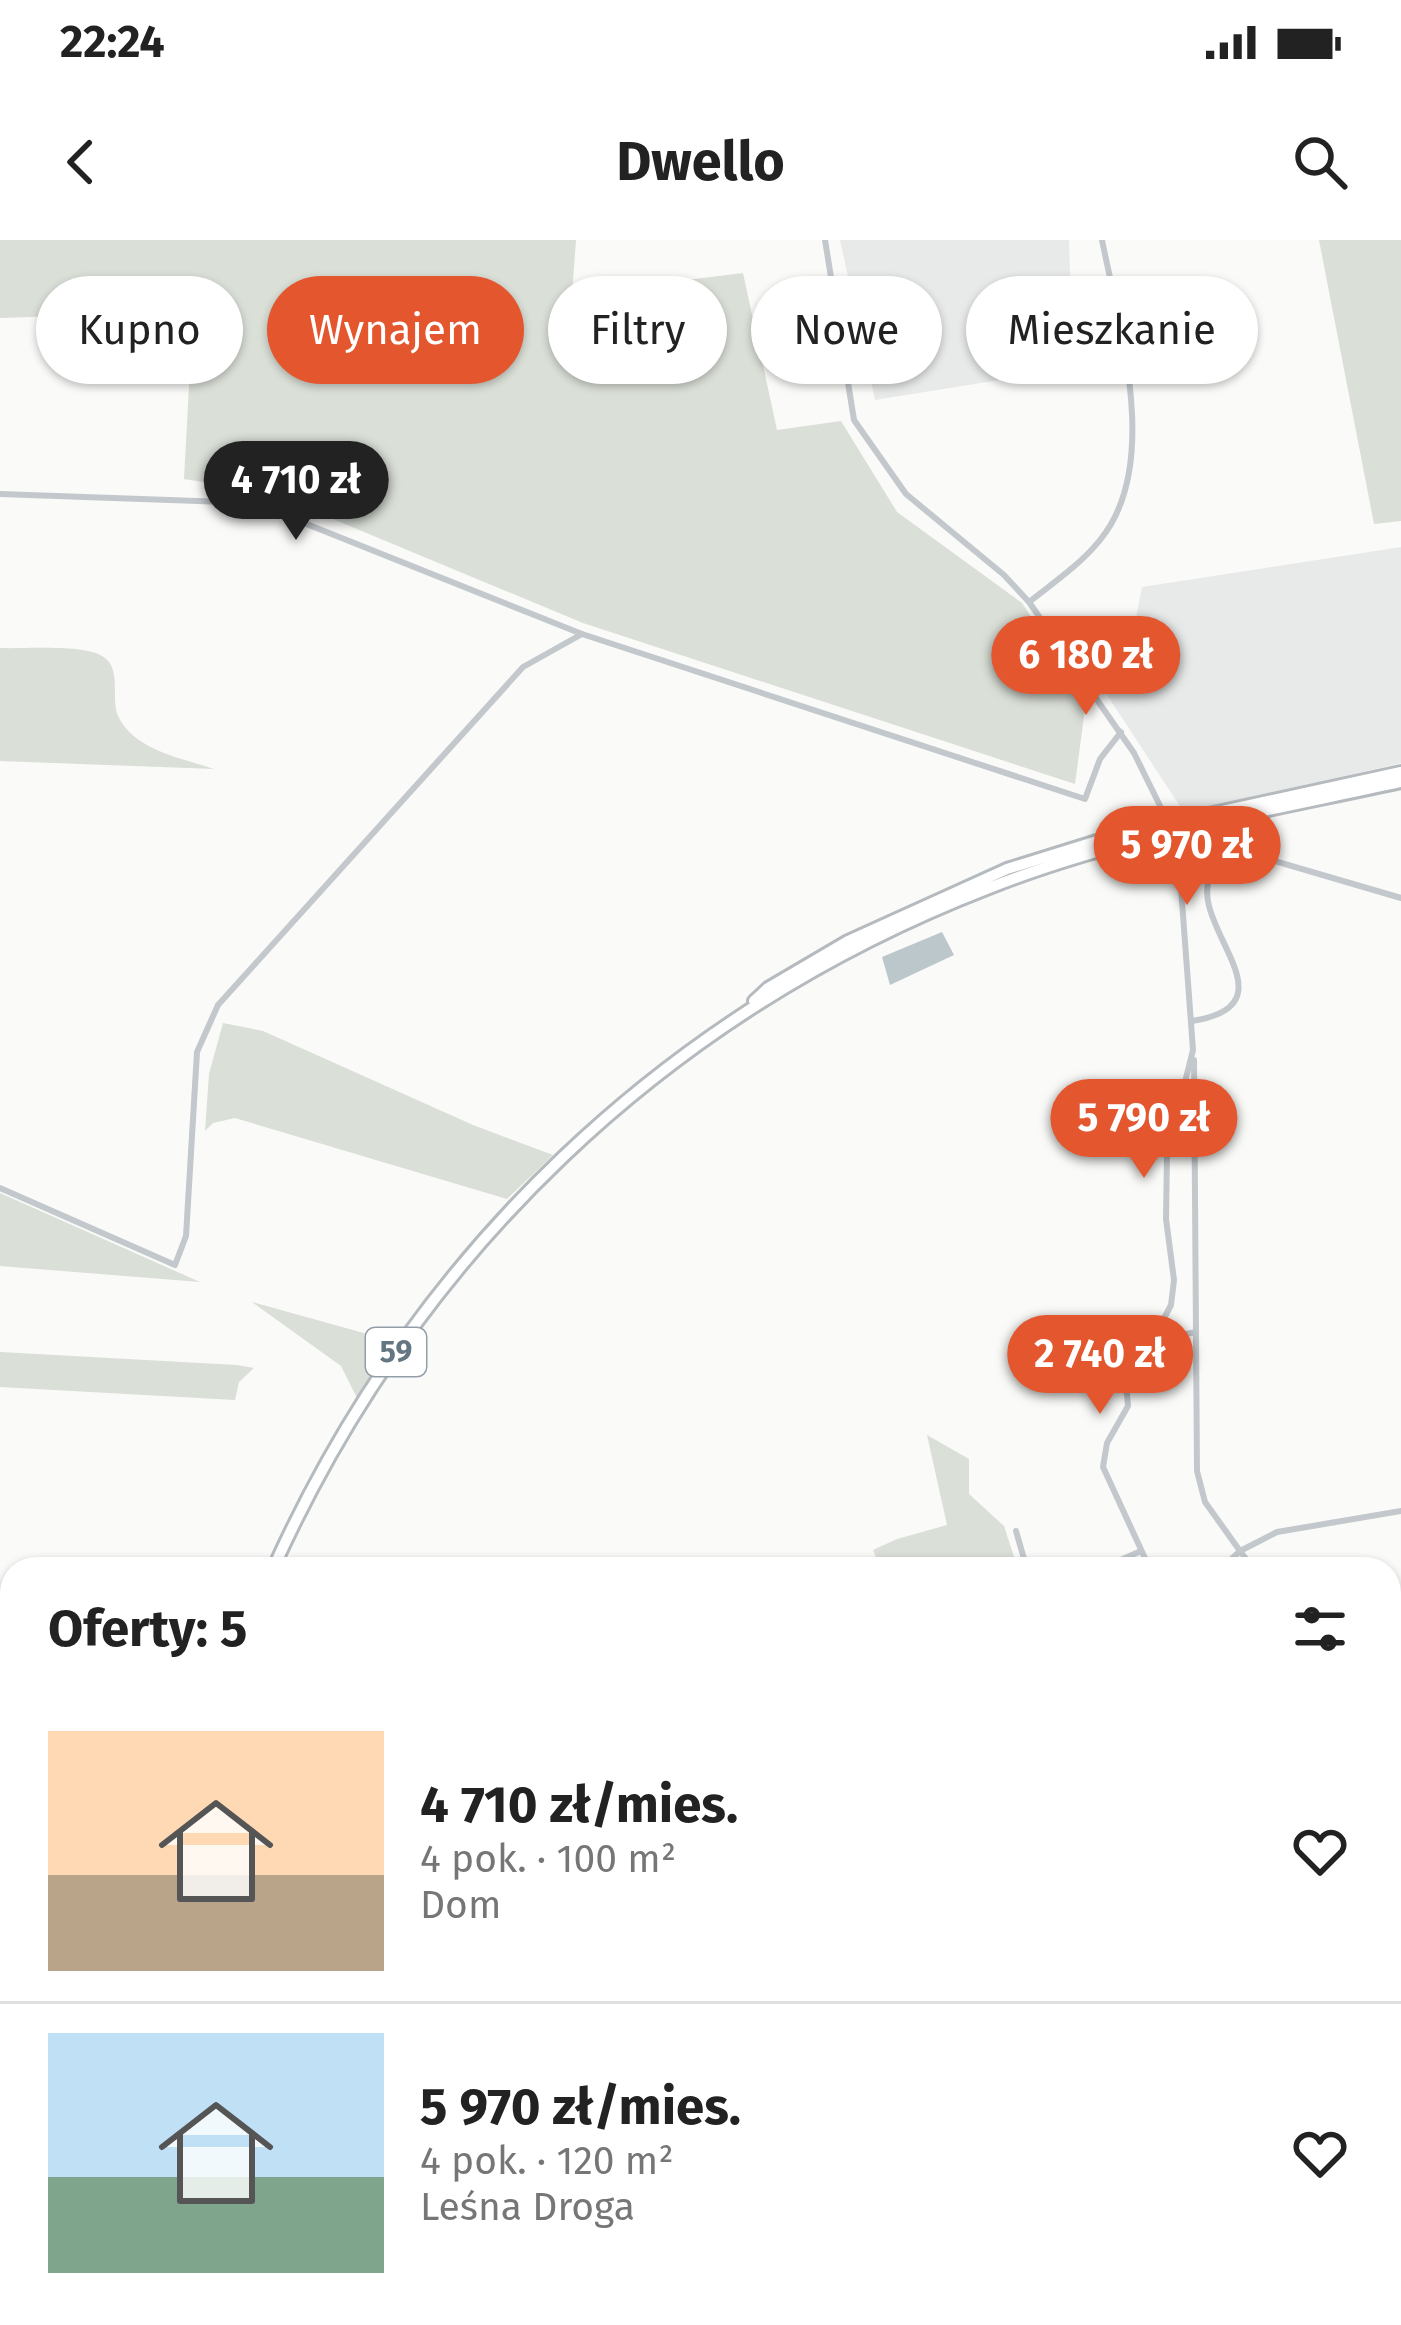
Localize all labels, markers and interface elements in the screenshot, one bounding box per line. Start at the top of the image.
text: 22:24 [60,15,165,69]
icon: back [48,129,114,195]
icon: search [1287,129,1353,195]
text: Dwello [616,130,785,194]
chip: Kupno [36,276,243,384]
chip: Wynajem [267,276,524,384]
chip: Filtry [548,276,727,384]
chip: Nowe [751,276,942,384]
chip: Mieszkanie [966,276,1258,384]
pin: 4 710 zł [172,441,420,543]
text: 4 710 zł [231,457,361,503]
pin: 6 180 zł [962,616,1210,718]
text: 6 180 zł [1018,632,1154,678]
pin: 5 970 zł [1063,806,1311,908]
text: 5 970 zł [1121,822,1253,868]
pin: 5 790 zł [1020,1079,1268,1181]
text: 5 790 zł [1077,1095,1211,1141]
pin: 2 740 zł [976,1315,1224,1417]
road number: 59 [366,1328,426,1376]
text: 2 740 zł [1034,1331,1166,1377]
icon: filters [1287,1596,1353,1662]
text: Oferty: 5 [48,1598,247,1660]
text: 4 710 zł/mies. [420,1774,738,1836]
icon: home [144,1779,288,1923]
icon: heart [1287,1818,1353,1884]
text: 4 pok. · 100 m² [420,1836,676,1882]
text: Dom [420,1882,501,1928]
text: 5 970 zł/mies. [420,2076,741,2138]
icon: home [144,2081,288,2225]
icon: heart [1287,2120,1353,2186]
text: 4 pok. · 120 m² [420,2138,674,2184]
text: Leśna Droga [420,2184,635,2230]

